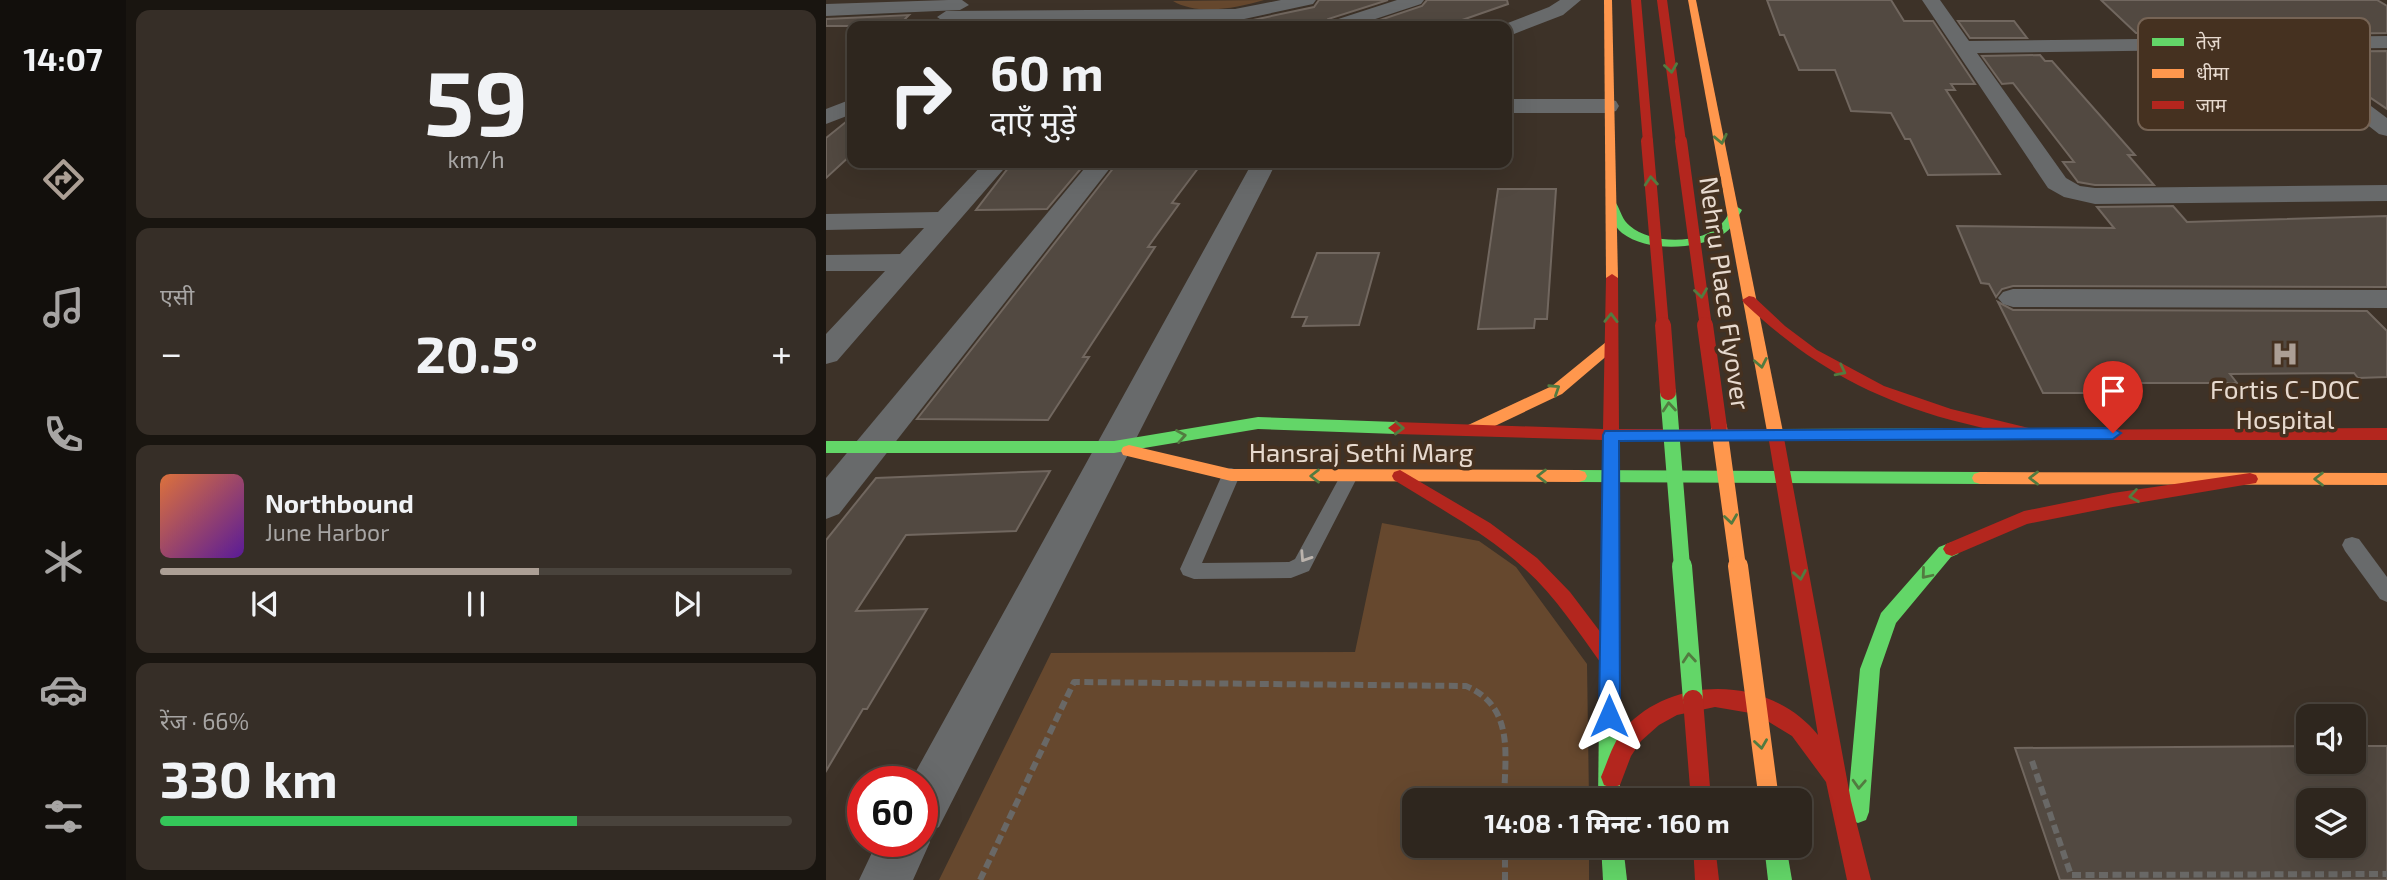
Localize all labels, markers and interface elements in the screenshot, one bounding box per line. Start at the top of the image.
legend [2138,18,2370,130]
text: तेज़ [2196,30,2222,53]
text: 14:07 [23,39,103,77]
text: 60 m [990,42,1104,101]
text: 59 [424,45,528,154]
icon: right [875,49,966,140]
text: धीमा [2196,61,2230,84]
one-way arrow [1664,62,1679,74]
text: जाम [2196,93,2227,116]
text: दाएँ मुड़ें [990,102,1076,140]
one-way arrow [1713,133,1728,145]
text: km/h [447,145,505,173]
icon: directions [39,155,88,204]
street label: Nehru Place Flyover [1694,174,1758,412]
one-way arrow [1644,175,1659,186]
text: एसी [160,282,194,310]
icon: music [39,283,88,332]
one-way arrow [1694,287,1709,299]
one-way arrow [1603,312,1619,323]
text: 20.5° [415,321,538,383]
text: − [160,329,182,375]
text: + [771,329,792,375]
hospital icon: Fortis C-DOC Hospital [2270,339,2300,369]
one-way arrow [1753,357,1768,369]
pin [2083,361,2143,433]
one-way arrow [1834,363,1846,377]
icon: arrive [2094,372,2132,410]
place label: Fortis C-DOC Hospital [2210,373,2360,434]
one-way arrow [1548,385,1561,398]
one-way arrow [1662,401,1677,412]
icon: phone [39,410,88,459]
one-way arrow [1394,420,1405,435]
one-way arrow [1175,429,1187,444]
street label: Hansraj Sethi Marg [1249,436,1473,467]
one-way arrow [1309,468,1320,484]
one-way arrow [1537,468,1547,484]
one-way arrow [2029,470,2039,486]
one-way arrow [2313,471,2324,487]
text: Northbound [265,487,414,518]
one-way arrow [2128,489,2140,504]
one-way arrow [1724,513,1739,525]
text: June Harbor [265,518,389,546]
icon: climate [39,537,88,586]
one-way arrow [1301,549,1314,562]
one-way arrow [1922,566,1934,579]
one-way arrow [1792,569,1807,581]
icon: previous [246,585,284,623]
icon: pause [457,585,495,623]
icon: next [668,585,706,623]
one-way arrow [1682,653,1697,664]
icon: car [39,665,88,714]
position arrow [1572,679,1646,753]
map controls [2296,704,2366,858]
button: sound [2296,704,2366,774]
text: रेंज · 66% [160,707,249,735]
one-way arrow [1754,738,1769,750]
text: 330 km [160,746,338,808]
speed limit sign: 60 [847,766,938,857]
one-way arrow [1852,779,1867,790]
button: layers [2296,788,2366,858]
icon: filters [39,792,88,841]
text: 14:08 · 1 मिनट · 160 m [1484,807,1730,838]

